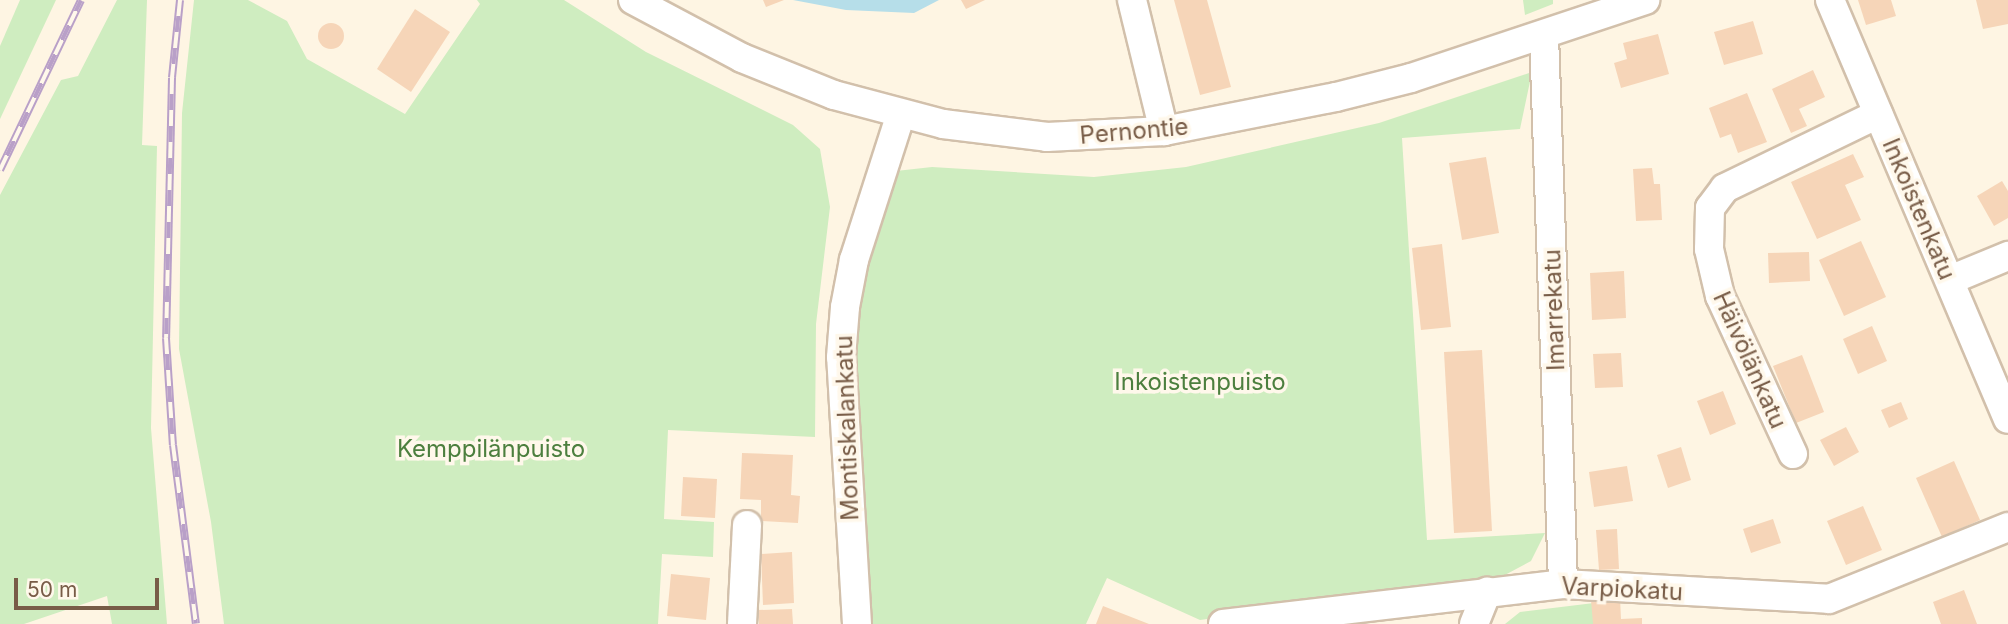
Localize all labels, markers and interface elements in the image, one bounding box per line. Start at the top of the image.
street label: Pernontie [1078,112,1190,150]
street label: Inkoistenkatu [1876,134,1962,284]
street label: Imarrekatu [1537,249,1571,371]
street label: Häivölänkatu [1707,287,1793,433]
street label: Montiskalankatu [829,335,865,521]
park label: Inkoistenpuisto [1114,368,1286,396]
park label: Kemppilänpuisto [397,435,585,463]
scale bar [18,564,163,608]
street label: Varpiokatu [1560,571,1684,607]
text: 50 m [27,577,77,602]

